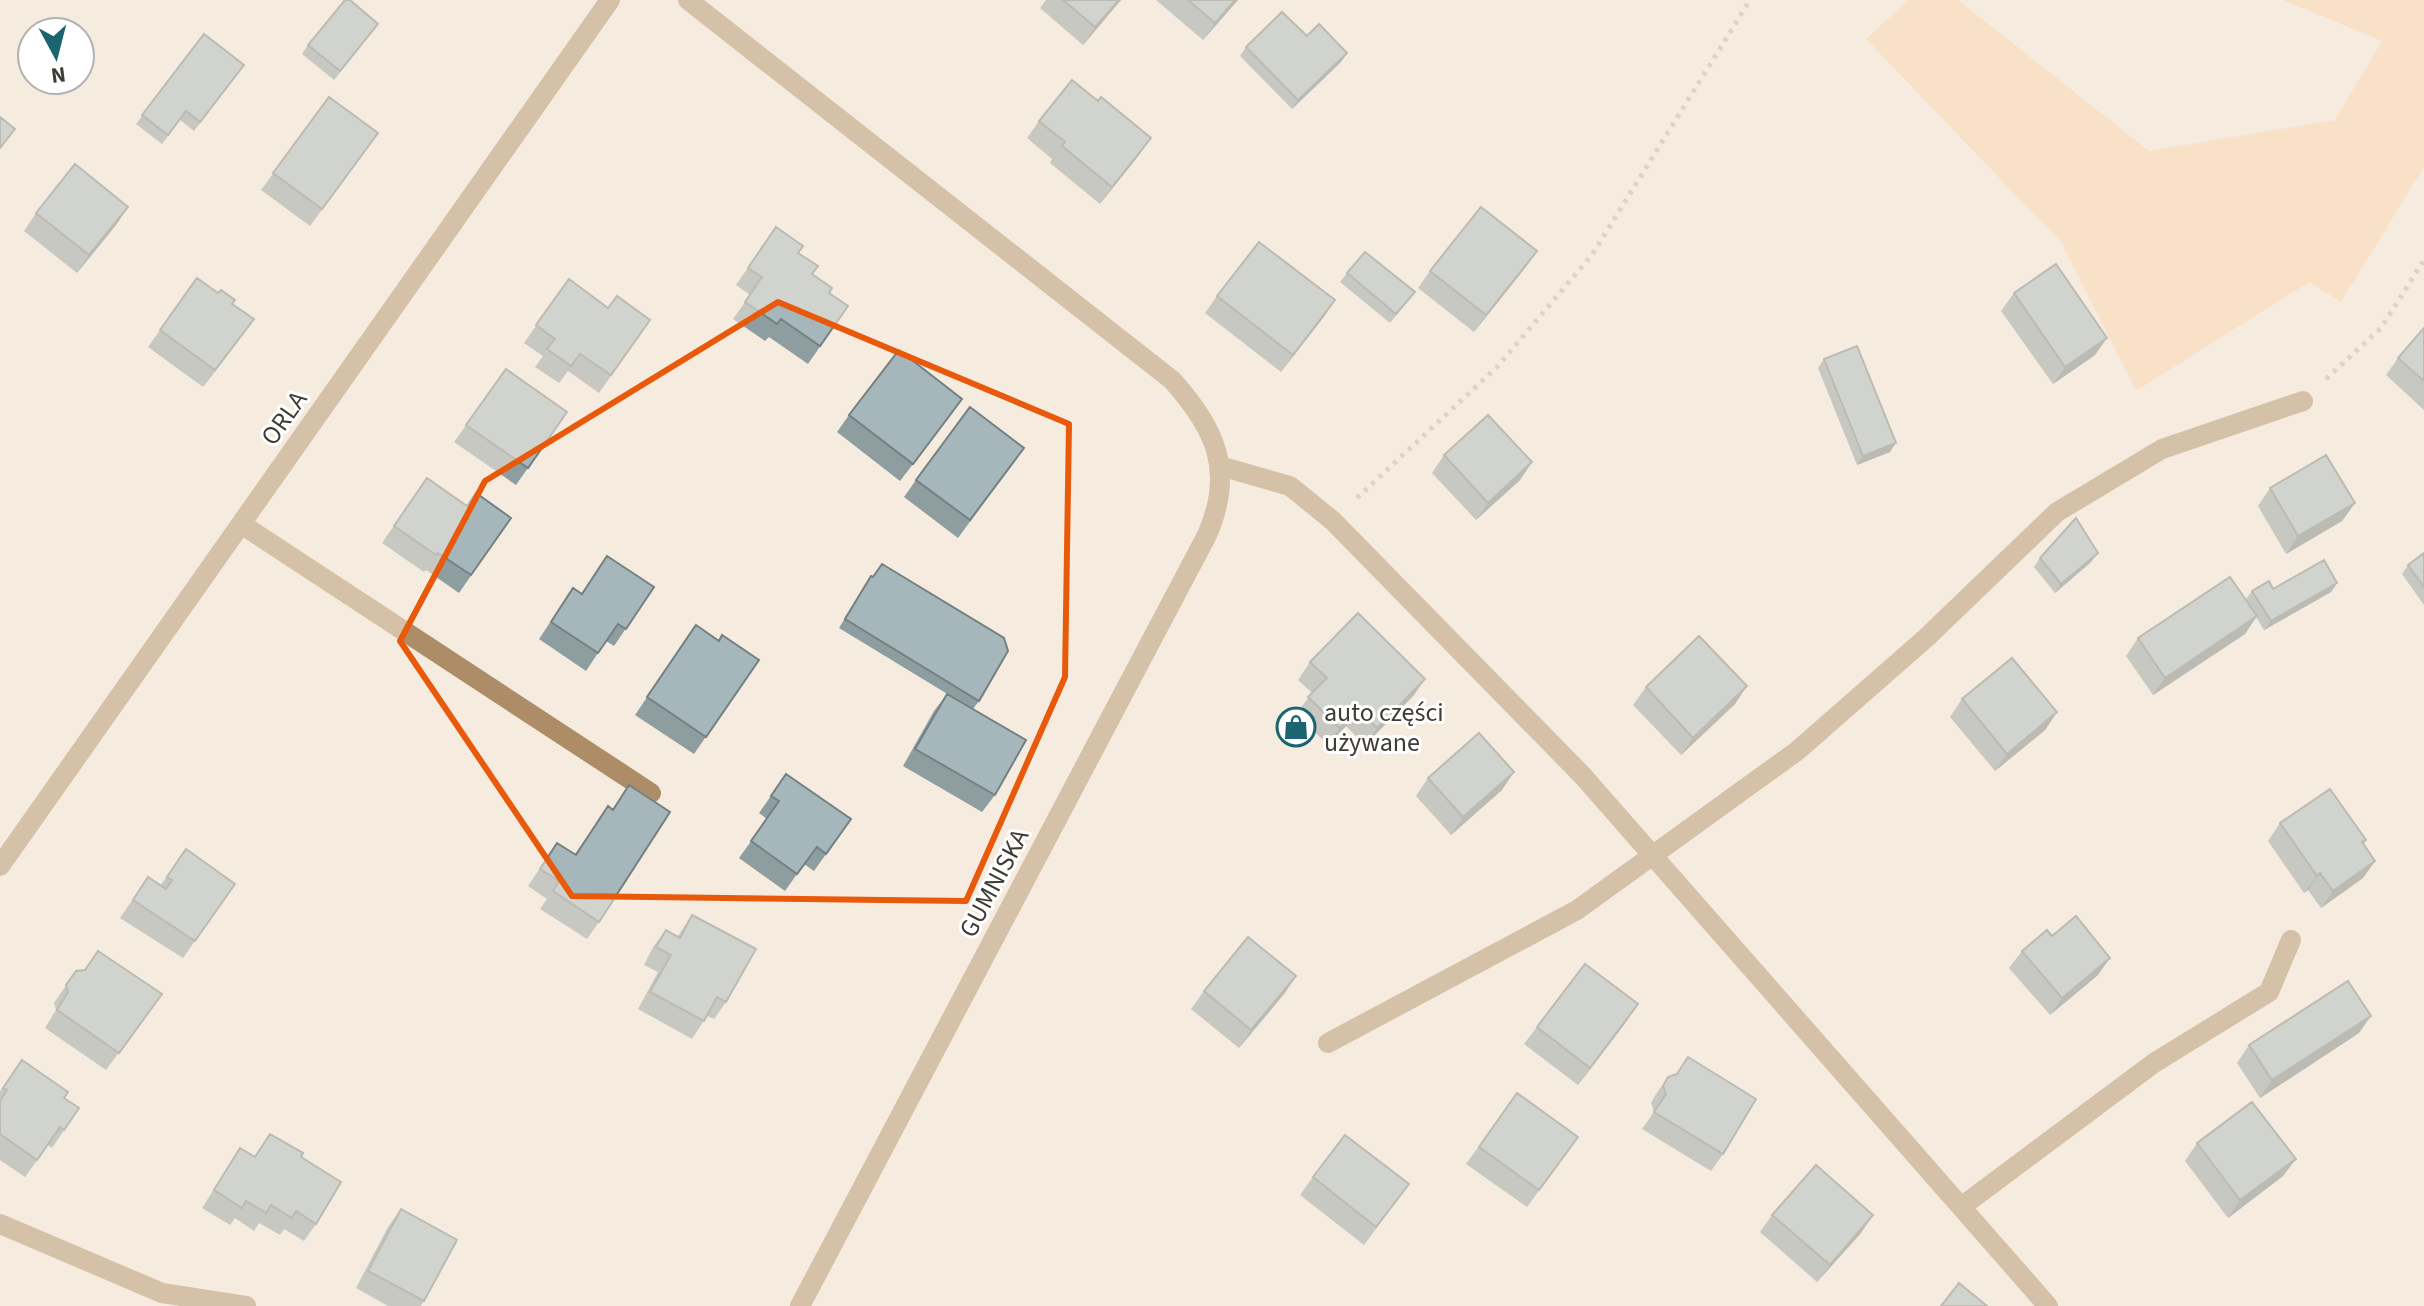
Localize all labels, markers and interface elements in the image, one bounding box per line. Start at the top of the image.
north arrow [16,16,96,96]
text: N [49,58,68,92]
street label: ORLA [252,383,317,453]
place label: auto części używane [1324,694,1444,761]
shop icon: auto części używane [1275,706,1317,748]
street label: GUMNISKA [950,821,1038,944]

